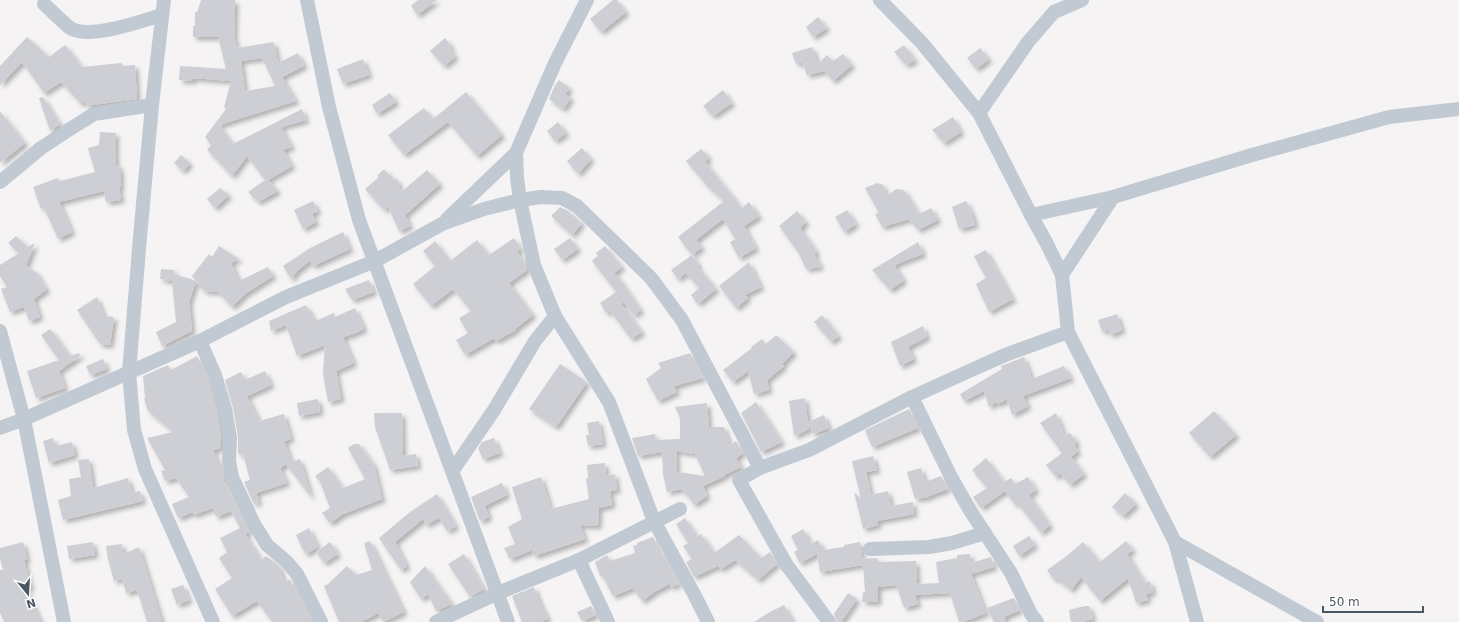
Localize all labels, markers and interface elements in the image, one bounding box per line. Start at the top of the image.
north arrow [8,574,48,614]
scale bar [1323,588,1423,614]
text: N [25,595,37,611]
text: 50 m [1329,595,1360,609]

